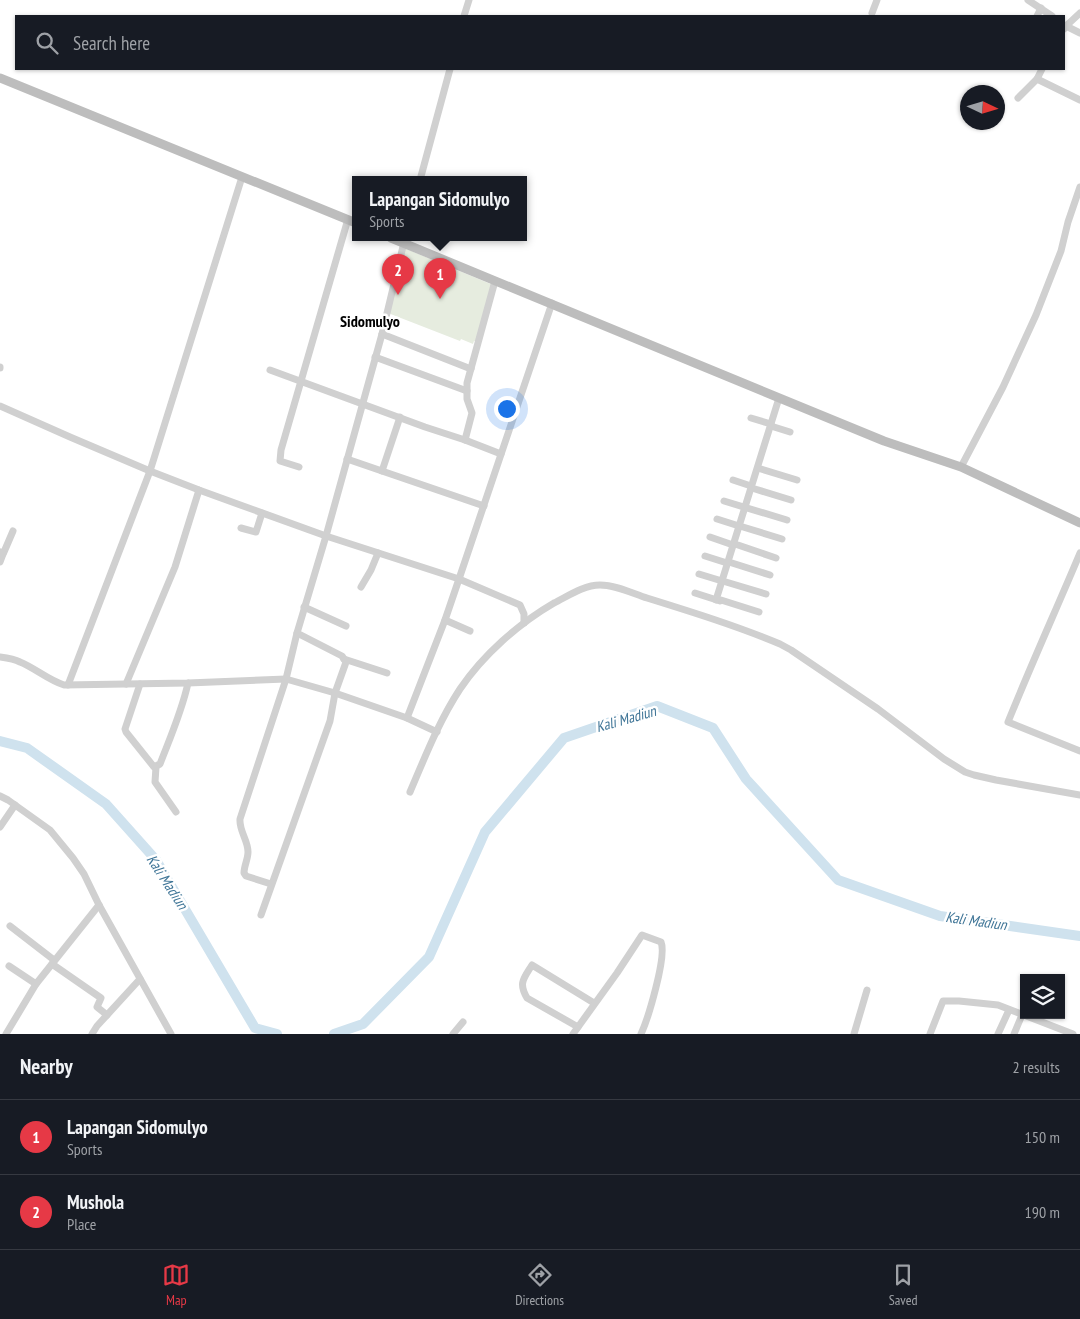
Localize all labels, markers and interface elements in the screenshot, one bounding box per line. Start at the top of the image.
search box [15,15,1065,70]
icon: search [33,29,61,57]
text: Search here [73,31,150,55]
north arrow [960,85,1005,130]
popup [352,176,527,241]
text: Lapangan Sidomulyo [369,187,510,211]
text: Sports [369,211,404,231]
pin: 2 [382,254,414,295]
pin: 1 [424,258,456,299]
district label: Sidomulyo [340,311,400,331]
your location [494,396,520,422]
water label: Kali Madiun [594,701,659,736]
water label: Kali Madiun [143,851,193,914]
water label: Kali Madiun [944,907,1009,934]
map controls [1020,974,1065,1019]
button: layers [1020,974,1065,1019]
text: Nearby [20,1053,73,1080]
text: 2 results [1013,1057,1060,1077]
text: Lapangan Sidomulyo [67,1115,208,1139]
text: 1 [32,1127,40,1147]
text: 150 m [1025,1127,1060,1147]
text: Sports [67,1139,102,1159]
text: Mushola [67,1190,124,1214]
text: 2 [32,1202,40,1222]
text: 190 m [1025,1202,1060,1222]
text: Place [67,1214,96,1234]
tab: Map [162,1261,190,1309]
tab: Directions [515,1261,564,1309]
tab: Saved [889,1261,918,1309]

